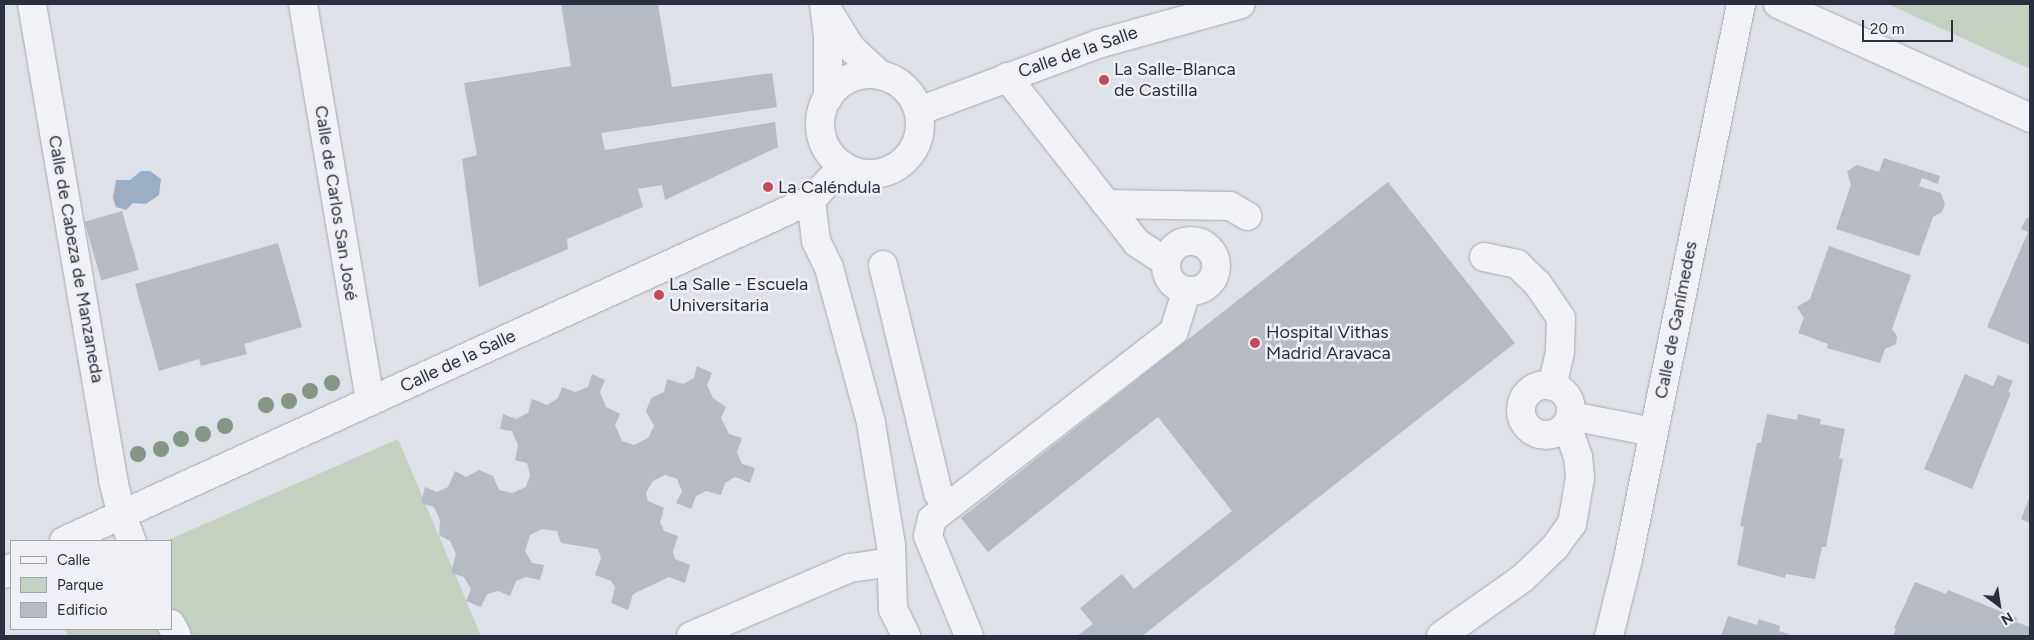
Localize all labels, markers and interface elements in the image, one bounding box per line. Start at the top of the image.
scale bar [1864,10,1955,42]
text: 20 m [1870,20,1904,38]
street label: Calle de la Salle [1016,21,1140,83]
place label: La Salle-Blanca de Castilla [1114,59,1236,102]
marker: La Salle-Blanca de Castilla [1098,74,1110,86]
street label: Calle de Carlos San José [310,104,362,302]
street label: Calle de Cabeza de Manzaneda [44,133,108,385]
place label: La Caléndula [778,176,881,198]
marker: La Caléndula [762,181,774,193]
street label: Calle de Ganímedes [1650,239,1702,401]
place label: La Salle - Escuela Universitaria [669,274,808,316]
marker: La Salle - Escuela Universitaria [653,289,665,301]
place label: Hospital Vithas Madrid Aravaca [1266,322,1391,364]
street label: Calle de la Salle [397,325,519,397]
marker: Hospital Vithas Madrid Aravaca [1248,336,1262,350]
legend [10,540,172,630]
text: Calle [57,551,90,569]
text: Parque [57,576,104,594]
north arrow [1974,580,2024,630]
text: Edificio [57,601,107,619]
text: N [1998,608,2016,628]

